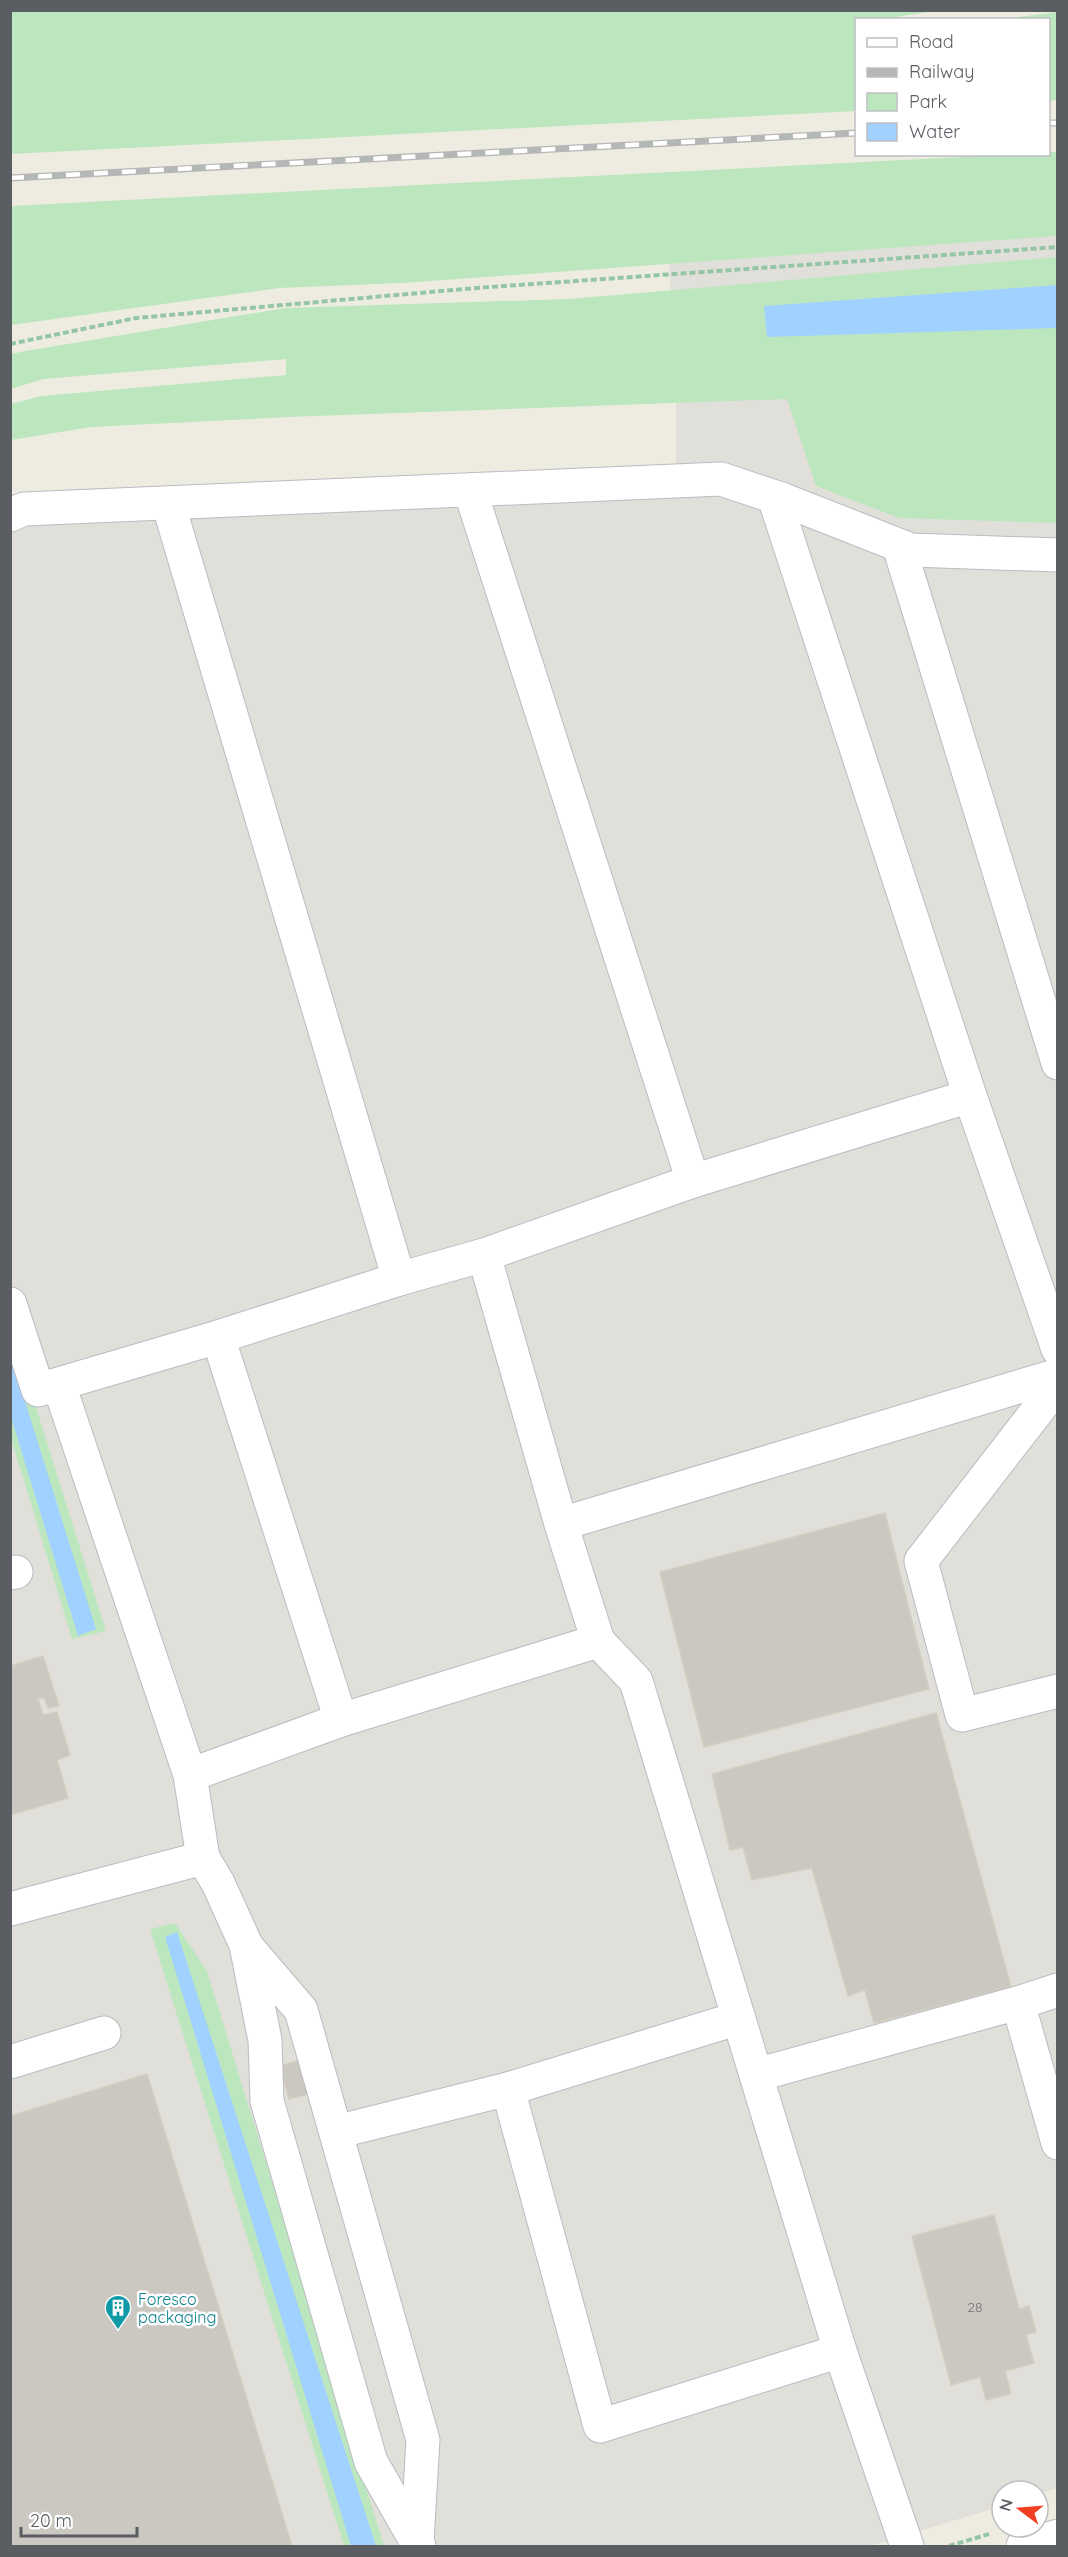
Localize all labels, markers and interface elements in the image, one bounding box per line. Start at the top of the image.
legend [855,18,1050,156]
text: Road [909,30,954,53]
text: Railway [909,60,975,83]
text: Park [909,90,947,113]
text: Water [909,120,960,143]
place label: Foresco packaging [138,2289,217,2327]
building icon: Foresco packaging [103,2293,133,2331]
house number: 28 [967,2298,983,2316]
north arrow [990,2479,1050,2539]
text: N [994,2496,1017,2513]
scale bar [21,2500,136,2538]
text: 20 m [30,2509,72,2532]

